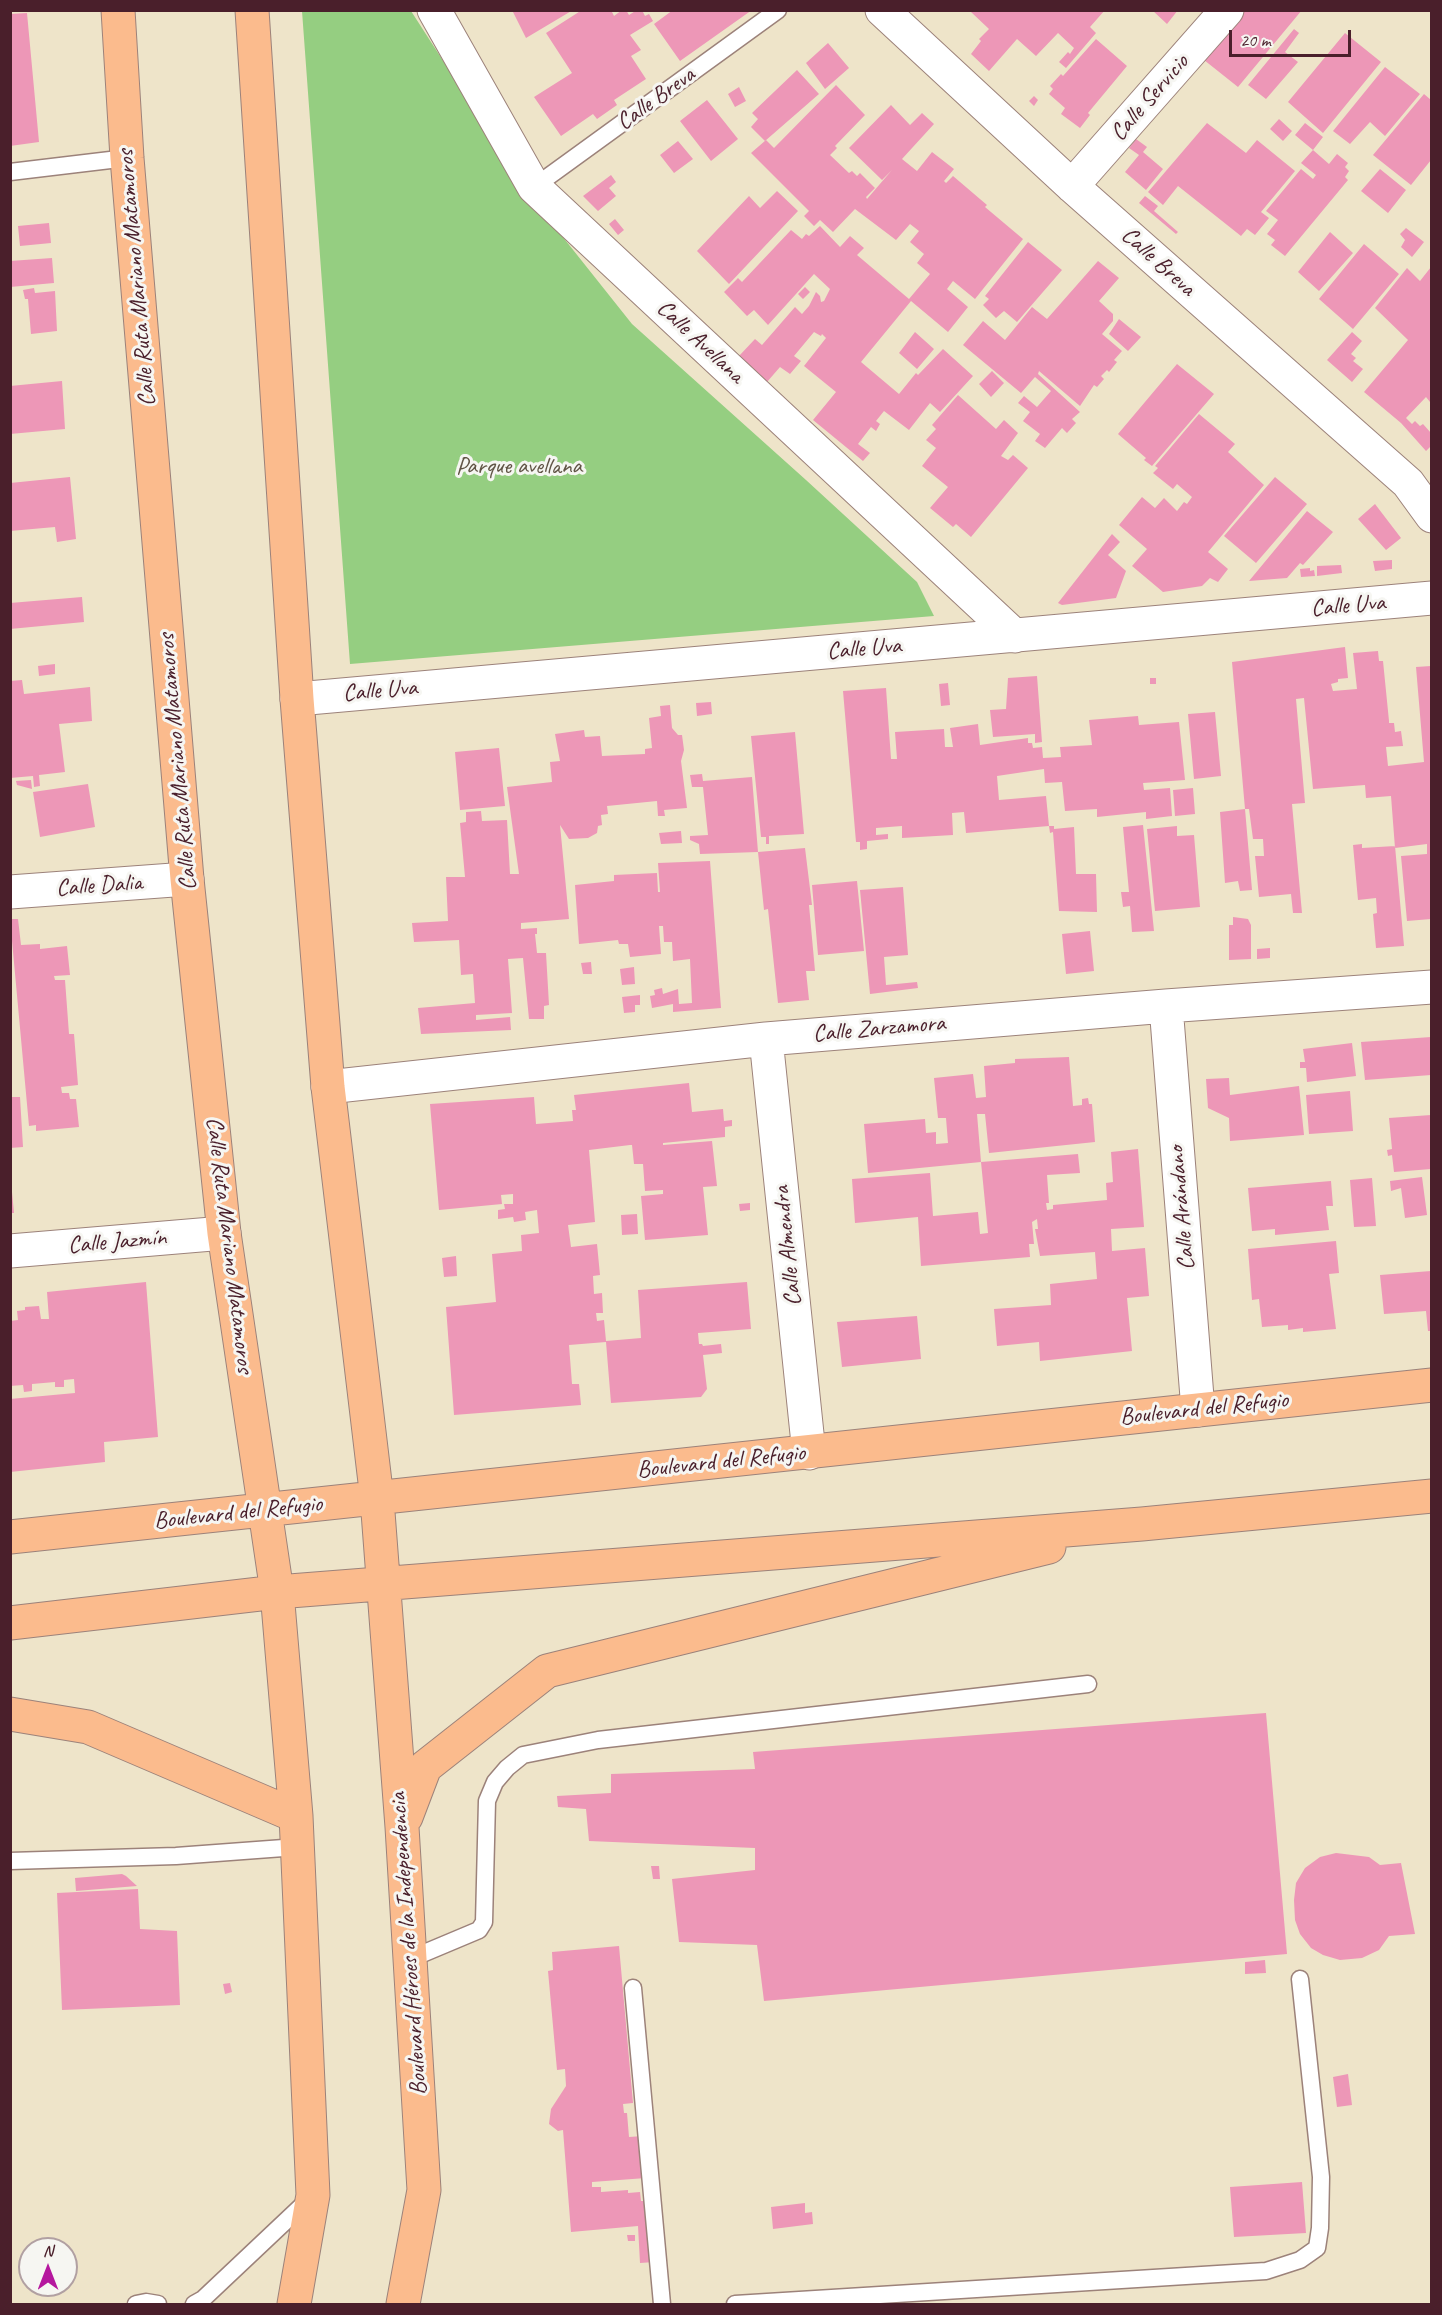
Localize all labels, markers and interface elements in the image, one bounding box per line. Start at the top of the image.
scale bar [1232,18,1354,56]
text: 20 m [1240,29,1271,51]
street label: Calle Servicio [1105,49,1195,147]
street label: Calle Breva [611,61,701,137]
street label: Calle Ruta Mariano Matamoros [111,148,163,408]
street label: Calle Breva [1115,221,1201,303]
street label: Calle Avellana [650,294,750,390]
park label: Parque avellana [456,453,582,481]
street label: Calle Uva [1310,588,1386,624]
street label: Calle Uva [826,631,902,667]
street label: Calle Ruta Mariano Matamoros [152,632,204,892]
street label: Calle Uva [342,673,418,709]
street label: Calle Dalia [55,869,143,903]
street label: Calle Zarzamora [812,1009,946,1049]
street label: Calle Ruta Mariano Matamoros [199,1115,259,1375]
street label: Calle Arándano [1162,1145,1202,1271]
street label: Calle Almendra [767,1185,809,1307]
street label: Calle Jazmín [67,1223,167,1261]
street label: Boulevard del Refugio [1119,1386,1289,1432]
street label: Boulevard del Refugio [636,1439,806,1485]
street label: Boulevard del Refugio [153,1490,323,1536]
street label: Boulevard Héroes de la Independencia [384,1792,434,2096]
north arrow [18,2237,78,2297]
text: N [43,2241,53,2261]

